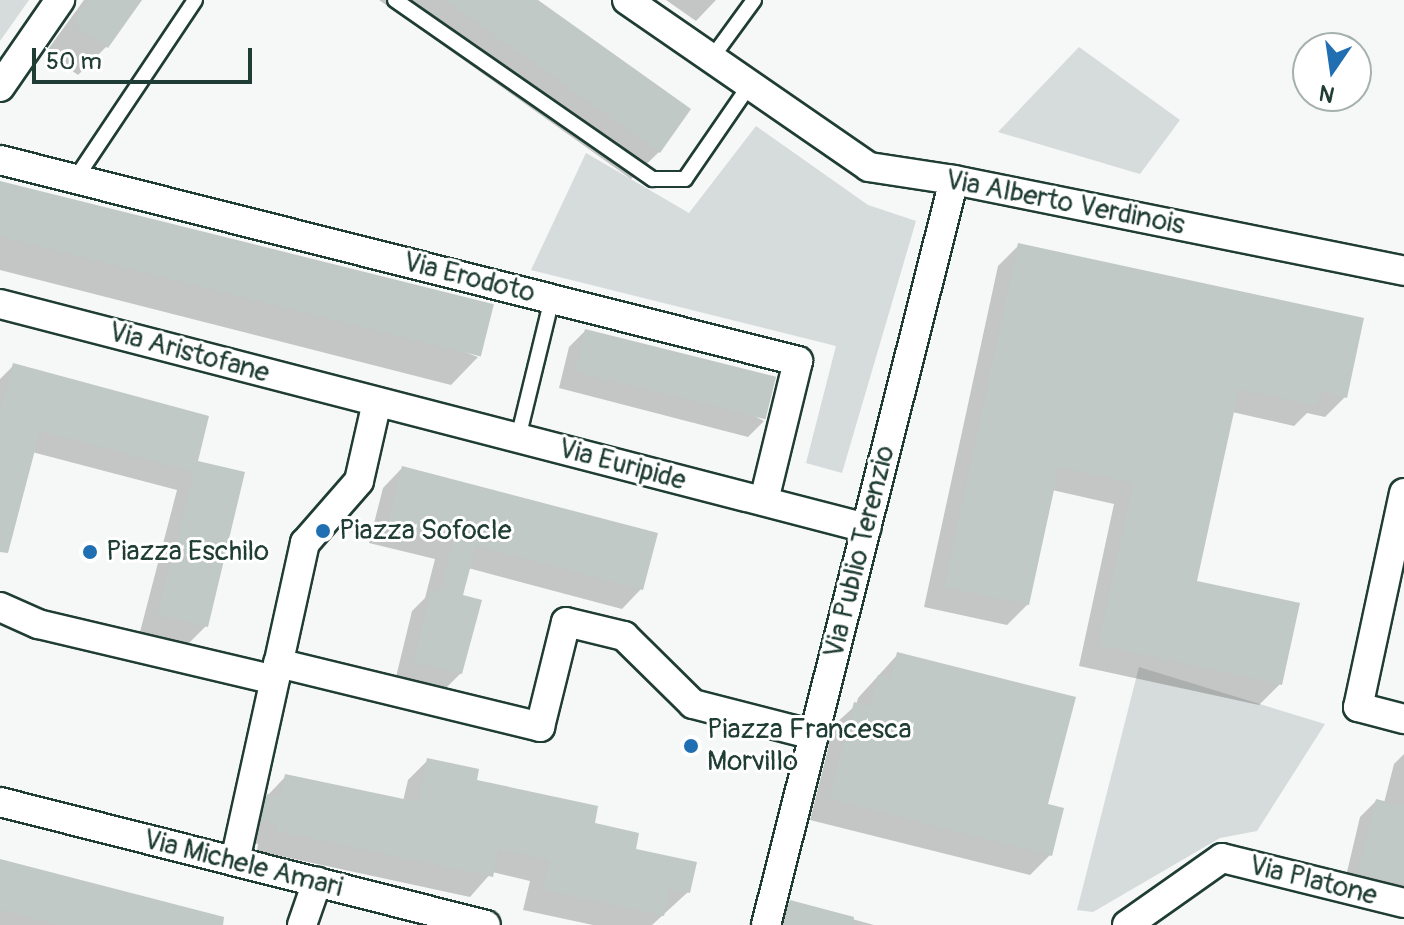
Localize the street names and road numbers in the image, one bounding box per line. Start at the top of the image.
street label: Via Alberto Verdinois [943,163,1187,243]
street label: Via Erodoto [400,245,538,311]
street label: Via Aristofane [105,315,273,391]
street label: Via Euripide [555,432,689,498]
street label: Via Publio Terenzio [817,442,903,662]
street label: Via Michele Amari [140,823,346,905]
street label: Via Platone [1245,849,1381,913]

